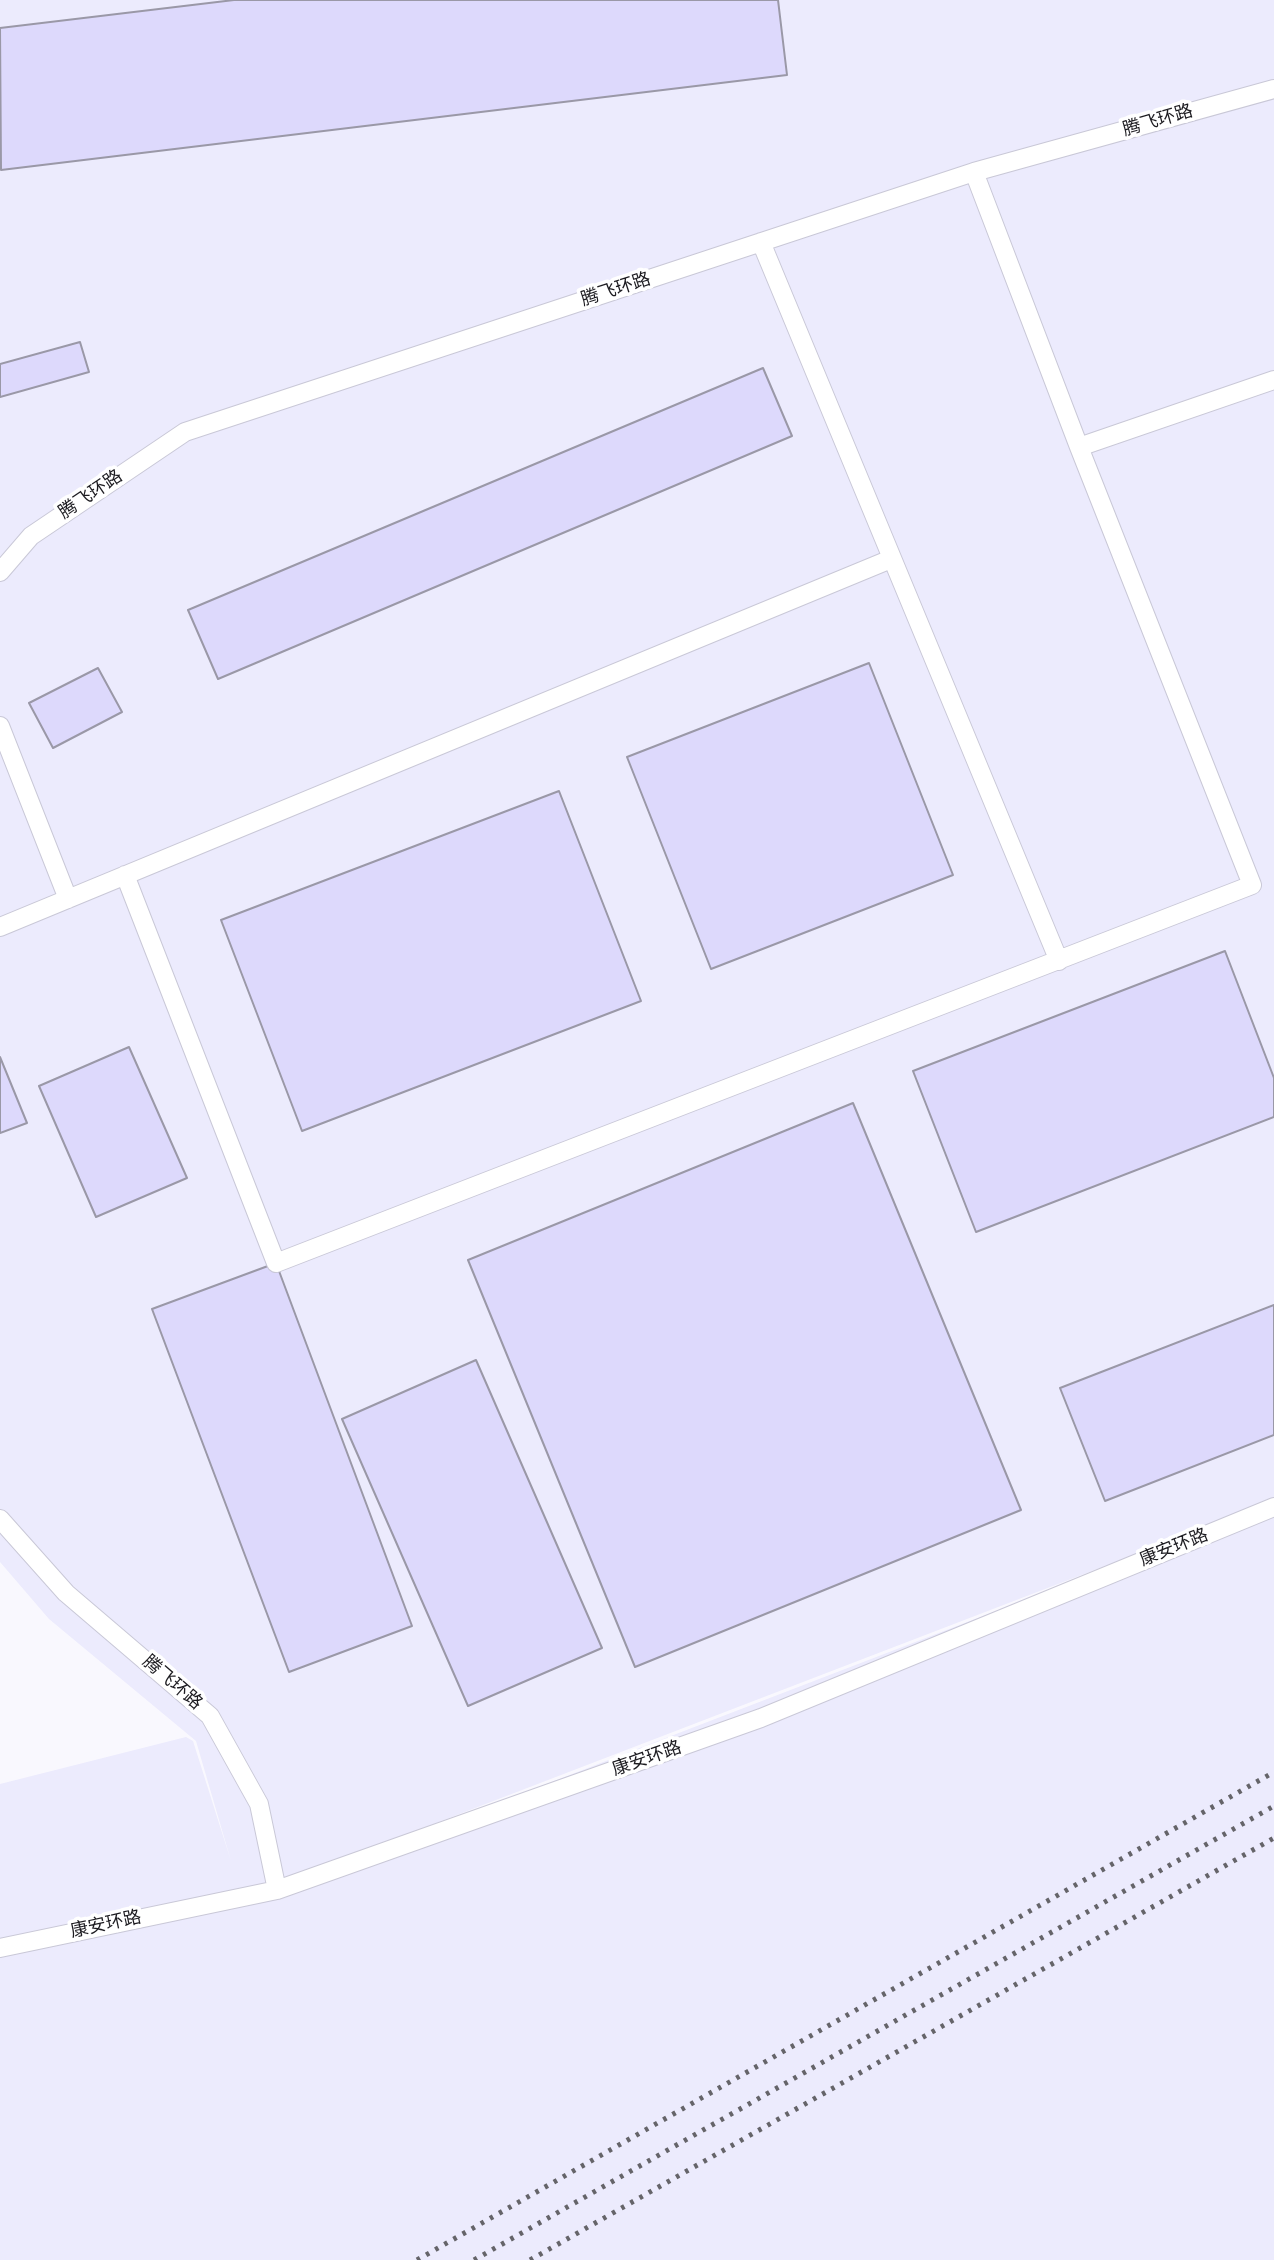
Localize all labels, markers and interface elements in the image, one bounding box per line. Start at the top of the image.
street label: 腾飞环路 [1120,101,1196,141]
street label: 腾飞环路 [578,269,654,311]
street label: 腾飞环路 [55,466,127,524]
street label: 康安环路 [1137,1525,1211,1571]
street label: 腾飞环路 [138,1651,206,1715]
street label: 康安环路 [609,1737,685,1781]
street label: 康安环路 [69,1907,143,1943]

